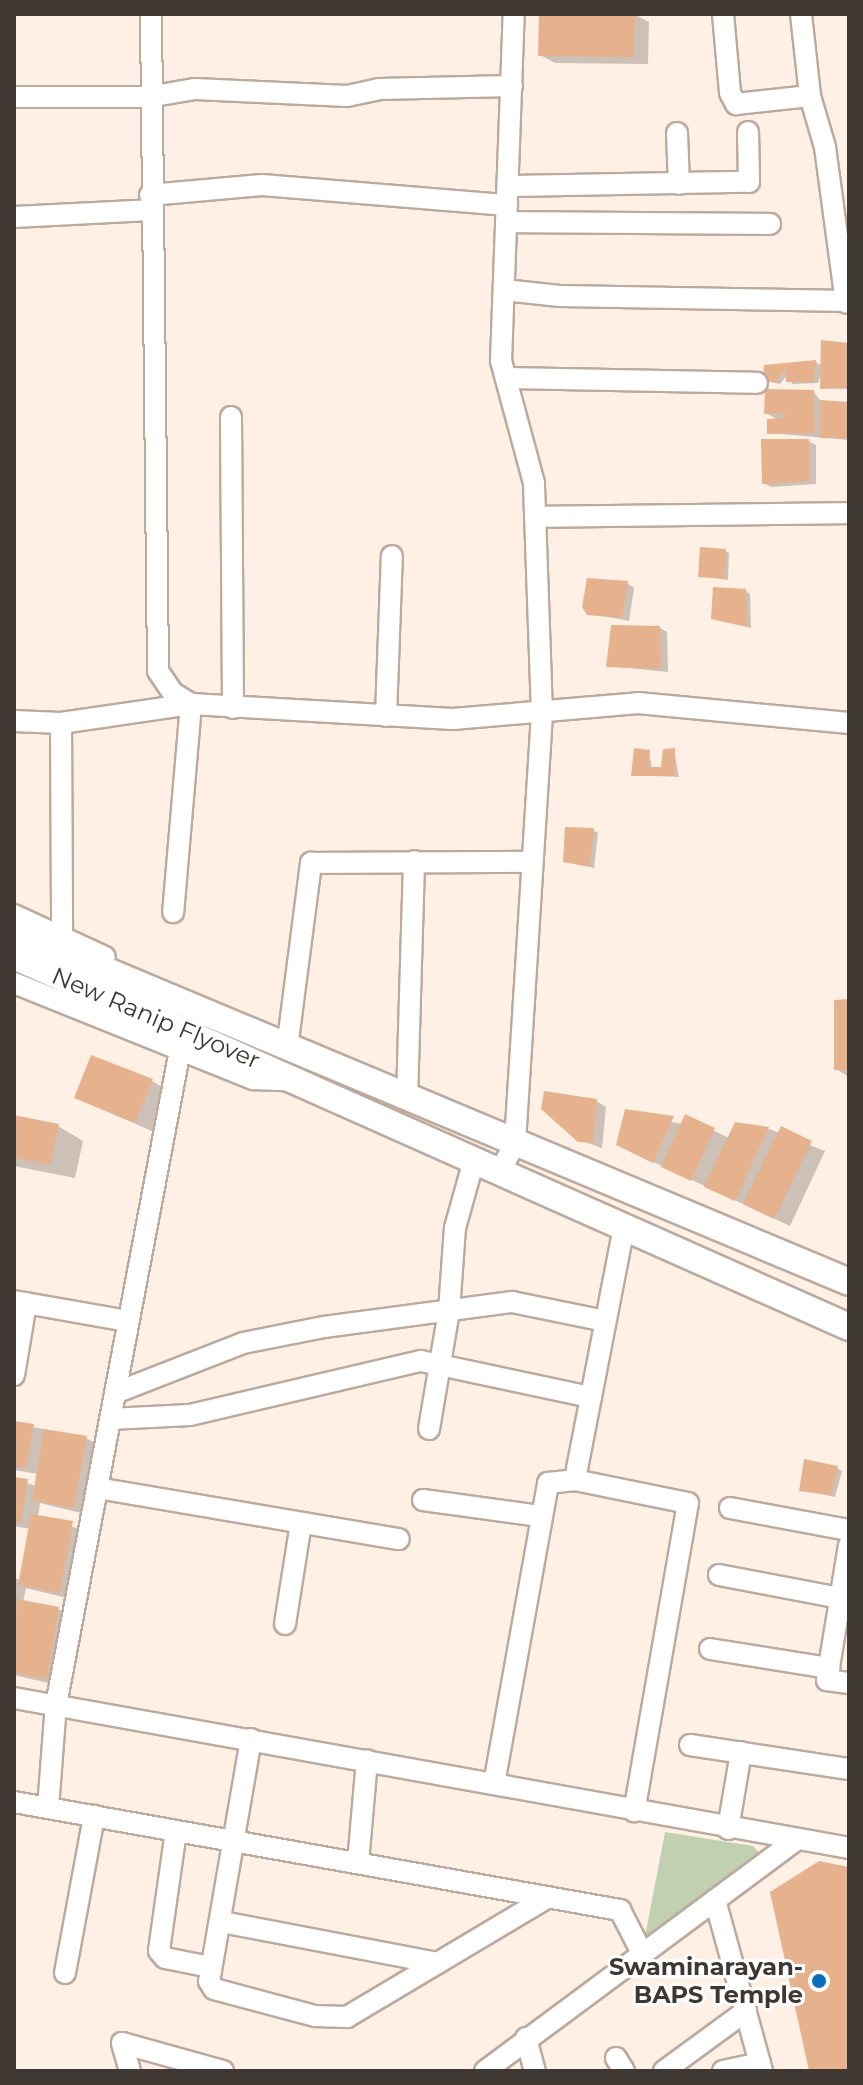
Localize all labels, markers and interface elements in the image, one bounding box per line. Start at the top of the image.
street label: New Ranip Flyover [48,961,264,1075]
place label: Swaminarayan- BAPS Temple [609,1953,803,2009]
marker: Swaminarayan- BAPS Temple [810,1972,828,1990]

